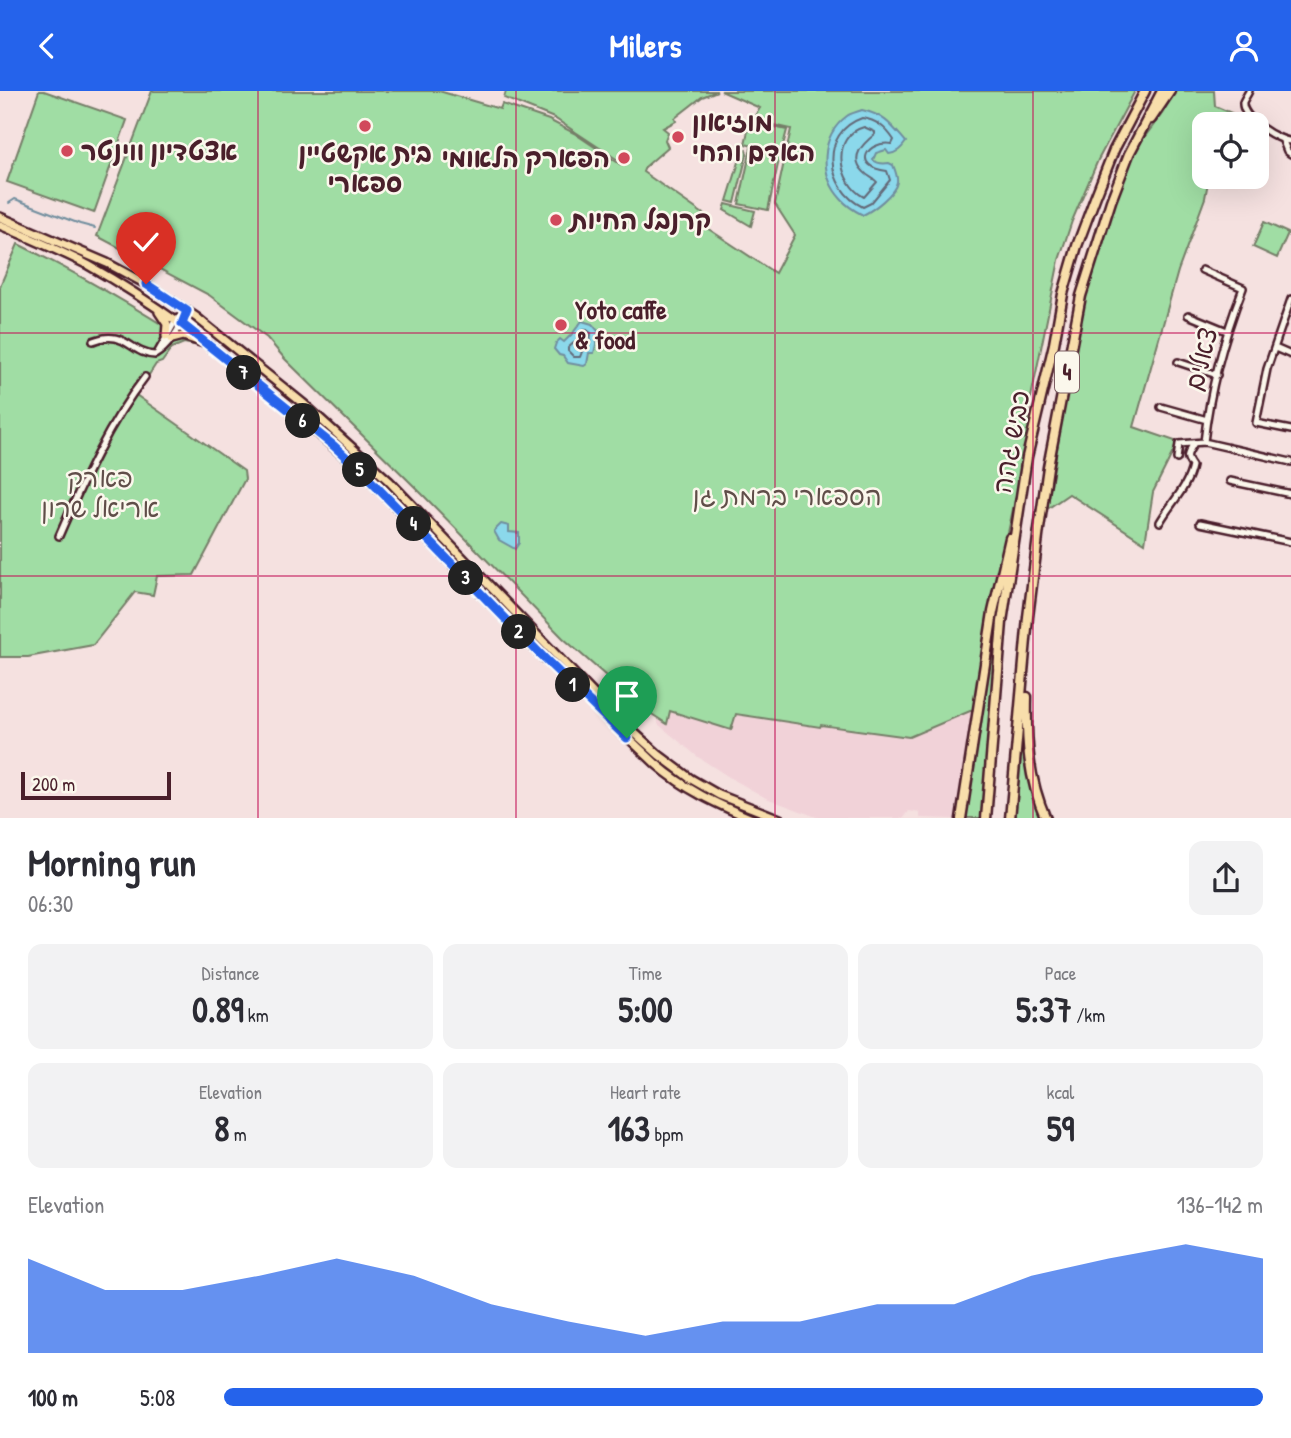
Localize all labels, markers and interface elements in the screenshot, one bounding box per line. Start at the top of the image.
text: Milers [609,24,682,67]
icon: back [28,27,66,65]
icon: person [1225,27,1263,65]
place label: מוזיאון האדם והחי [692,104,815,169]
map controls [1192,112,1269,189]
button: locate [1192,112,1269,189]
marker: בית אקשטיין ספארי [357,118,373,134]
marker: מוזיאון האדם והחי [670,129,686,145]
place label: אצטדיון ווינטר [81,133,238,168]
place label: בית אקשטיין ספארי [298,135,432,200]
place label: הפארק הלאומי [442,140,610,175]
marker: אצטדיון ווינטר [59,143,75,159]
marker: הפארק הלאומי [616,150,632,166]
place label: קרנבל החיות [568,202,711,237]
pin [116,212,176,284]
marker: קרנבל החיות [548,212,564,228]
icon: check [127,223,165,261]
place label: Yoto caffe & food [575,292,667,357]
marker: Yoto caffe & food [553,317,569,333]
street label: צאלים [1176,324,1225,394]
road number: 4 [1055,351,1079,393]
pin: 7 [226,355,262,391]
text: 7 [239,359,248,385]
street label: כביש גהה [983,387,1038,496]
pin: 6 [286,403,320,439]
text: 6 [299,407,306,433]
pin: 5 [342,453,378,487]
text: 5 [355,456,364,482]
park label: פארק אריאל שרון [41,460,159,525]
park label: הספארי ברמת גן [692,478,882,513]
pin: 4 [396,507,432,541]
text: 4 [410,510,417,536]
pin: 3 [448,561,484,595]
text: 3 [461,564,470,590]
pin: 2 [502,615,536,649]
text: 2 [514,618,523,644]
pin [597,666,657,738]
pin: 1 [556,667,590,703]
text: 1 [569,671,576,697]
icon: arrive [608,677,646,715]
scale bar [21,769,172,801]
text: 200 m [32,771,75,797]
text: Morning run [28,836,196,888]
button: share [1189,841,1263,915]
text: 06:30 [28,888,73,919]
text: Distance [201,960,260,986]
text: Time [629,960,662,986]
text: Pace [1045,960,1076,986]
text: 0.89 [192,986,243,1033]
text: 5:00 [618,986,673,1033]
text: 5:37 [1016,986,1072,1033]
text: km [243,1002,269,1028]
text: /km [1072,1002,1105,1028]
text: Elevation [199,1079,262,1105]
text: Heart rate [610,1079,681,1105]
text: kcal [1047,1079,1074,1105]
text: 8 [214,1105,229,1152]
text: 163 [608,1105,650,1152]
text: 59 [1047,1105,1074,1152]
text: m [229,1121,247,1147]
text: bpm [650,1121,683,1147]
text: Elevation [28,1189,104,1220]
text: 136–142 m [1177,1189,1263,1220]
text: 100 m [28,1382,78,1413]
text: 5:08 [140,1382,175,1413]

